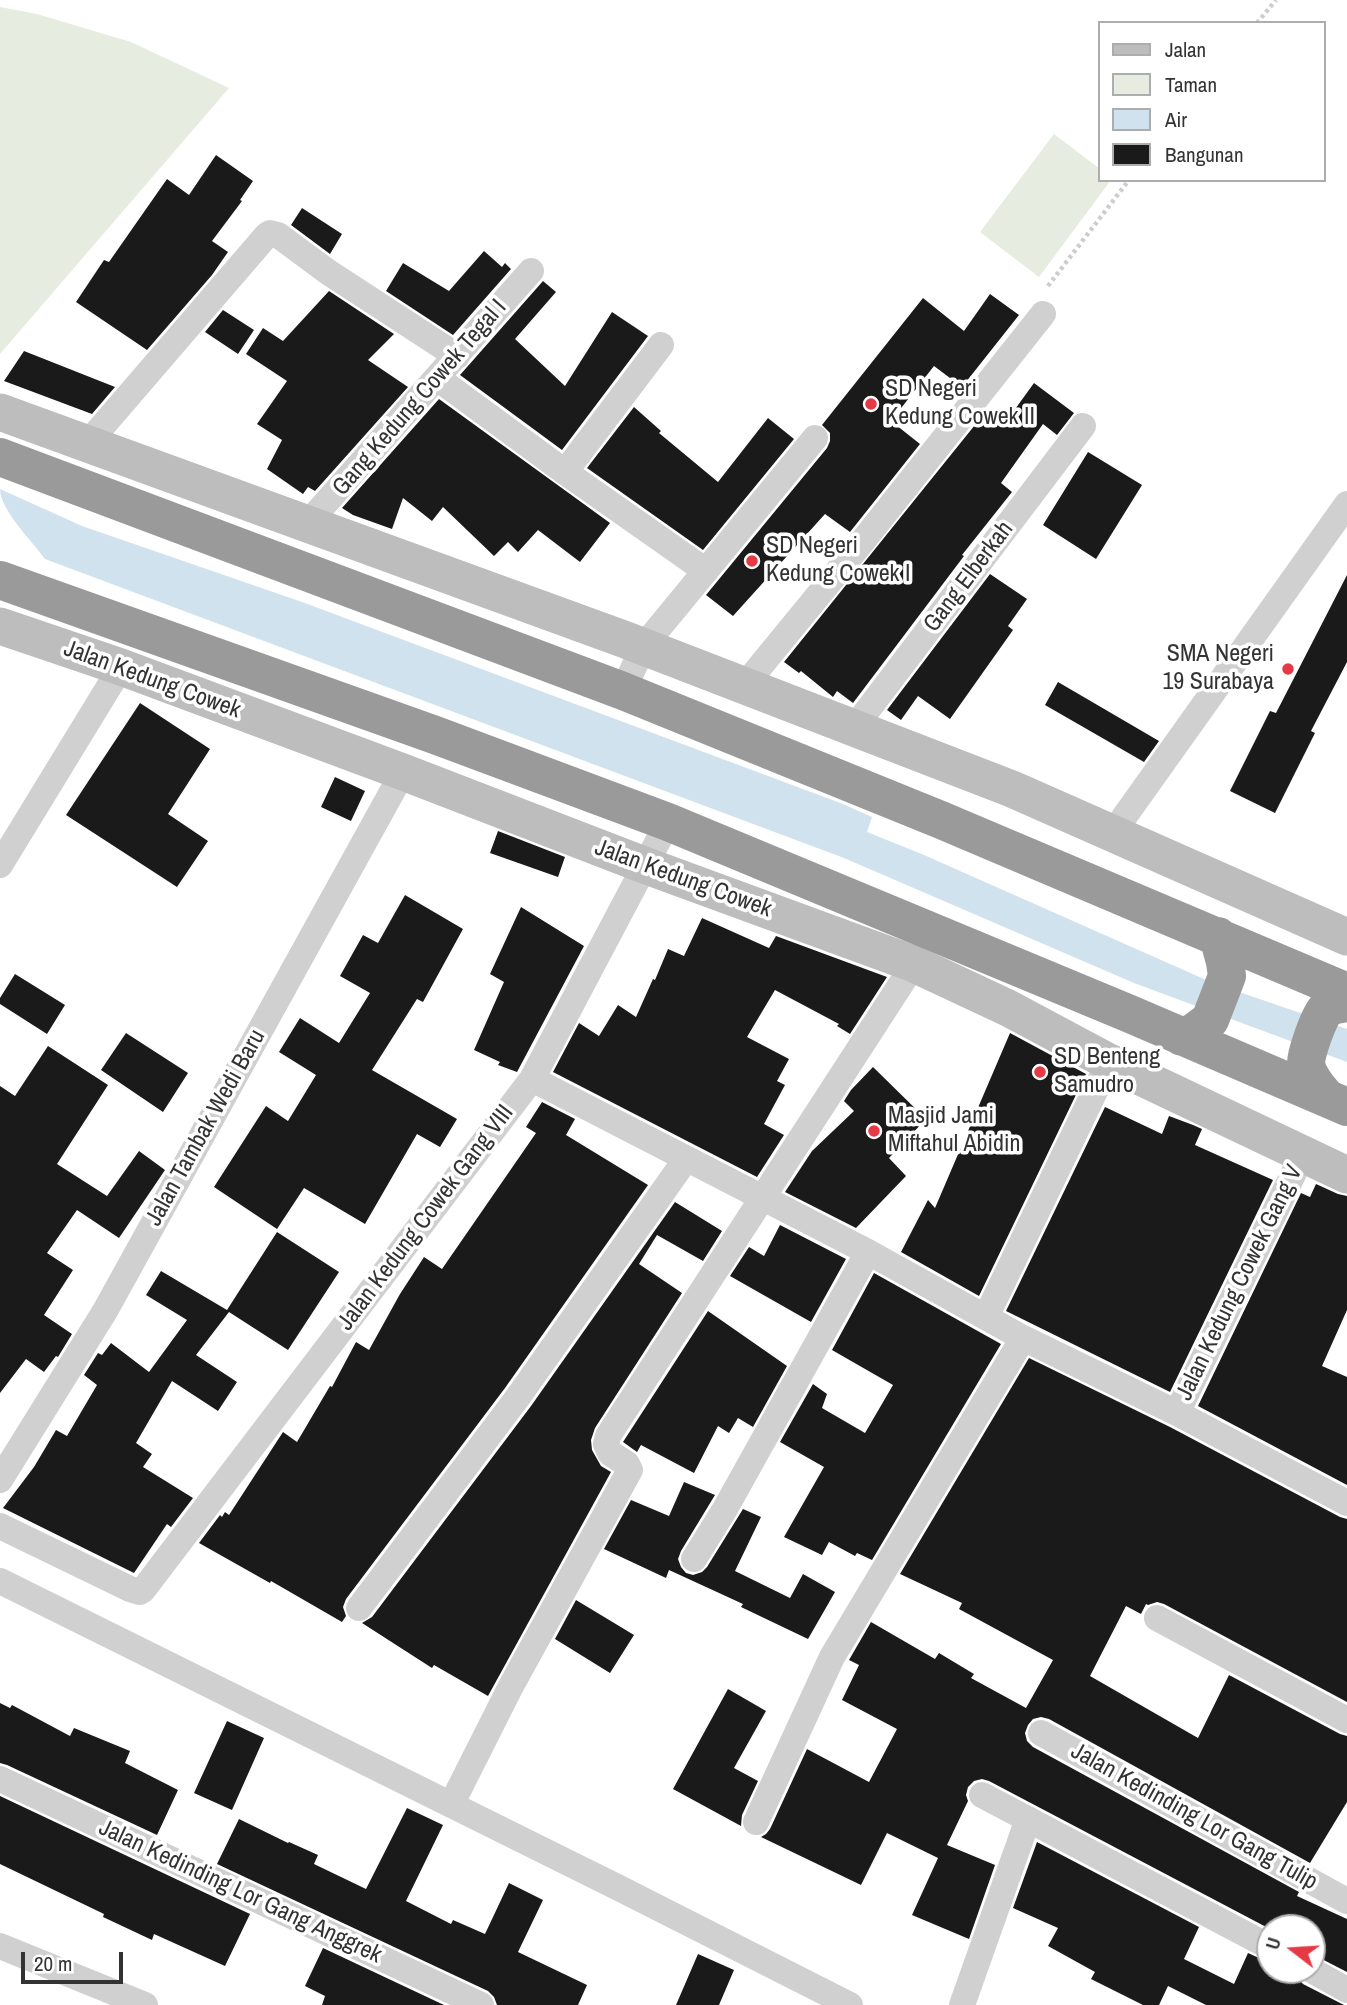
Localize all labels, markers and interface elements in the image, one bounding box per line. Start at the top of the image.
legend [1098,21,1326,182]
text: Jalan [1165,35,1206,64]
text: Taman [1165,70,1217,99]
text: Air [1165,105,1187,134]
text: Bangunan [1165,140,1244,169]
street label: Gang Kedung Cowek Tegal I [327,294,513,502]
place label: SD Negeri Kedung Cowek II [885,376,1035,432]
marker: SD Negeri Kedung Cowek II [863,396,879,412]
street label: Gang Elberkah [918,516,1020,638]
place label: SD Negeri Kedung Cowek I [766,533,910,589]
marker: SD Negeri Kedung Cowek I [744,553,760,569]
street label: Jalan Kedung Cowek [60,635,244,725]
place label: SMA Negeri 19 Surabaya [1162,641,1274,697]
marker: SMA Negeri 19 Surabaya [1280,661,1296,677]
street label: Jalan Kedung Cowek [591,834,775,924]
street label: Jalan Tambak Wedi Baru [140,1025,272,1231]
place label: SD Benteng Samudro [1054,1044,1160,1100]
marker: SD Benteng Samudro [1032,1064,1048,1080]
street label: Jalan Kedung Cowek Gang VIII [332,1100,520,1336]
place label: Masjid Jami Miftahul Abidin [888,1103,1020,1159]
marker: Masjid Jami Miftahul Abidin [866,1123,882,1139]
street label: Jalan Kedung Cowek Gang V [1170,1161,1310,1405]
street label: Jalan Kedinding Lor Gang Tulip [1066,1737,1322,1897]
street label: Jalan Kedinding Lor Gang Anggrek [94,1814,386,1970]
north arrow [1256,1914,1326,1984]
text: U [1259,1934,1287,1953]
scale bar [24,1938,126,1982]
text: 20 m [34,1949,72,1978]

